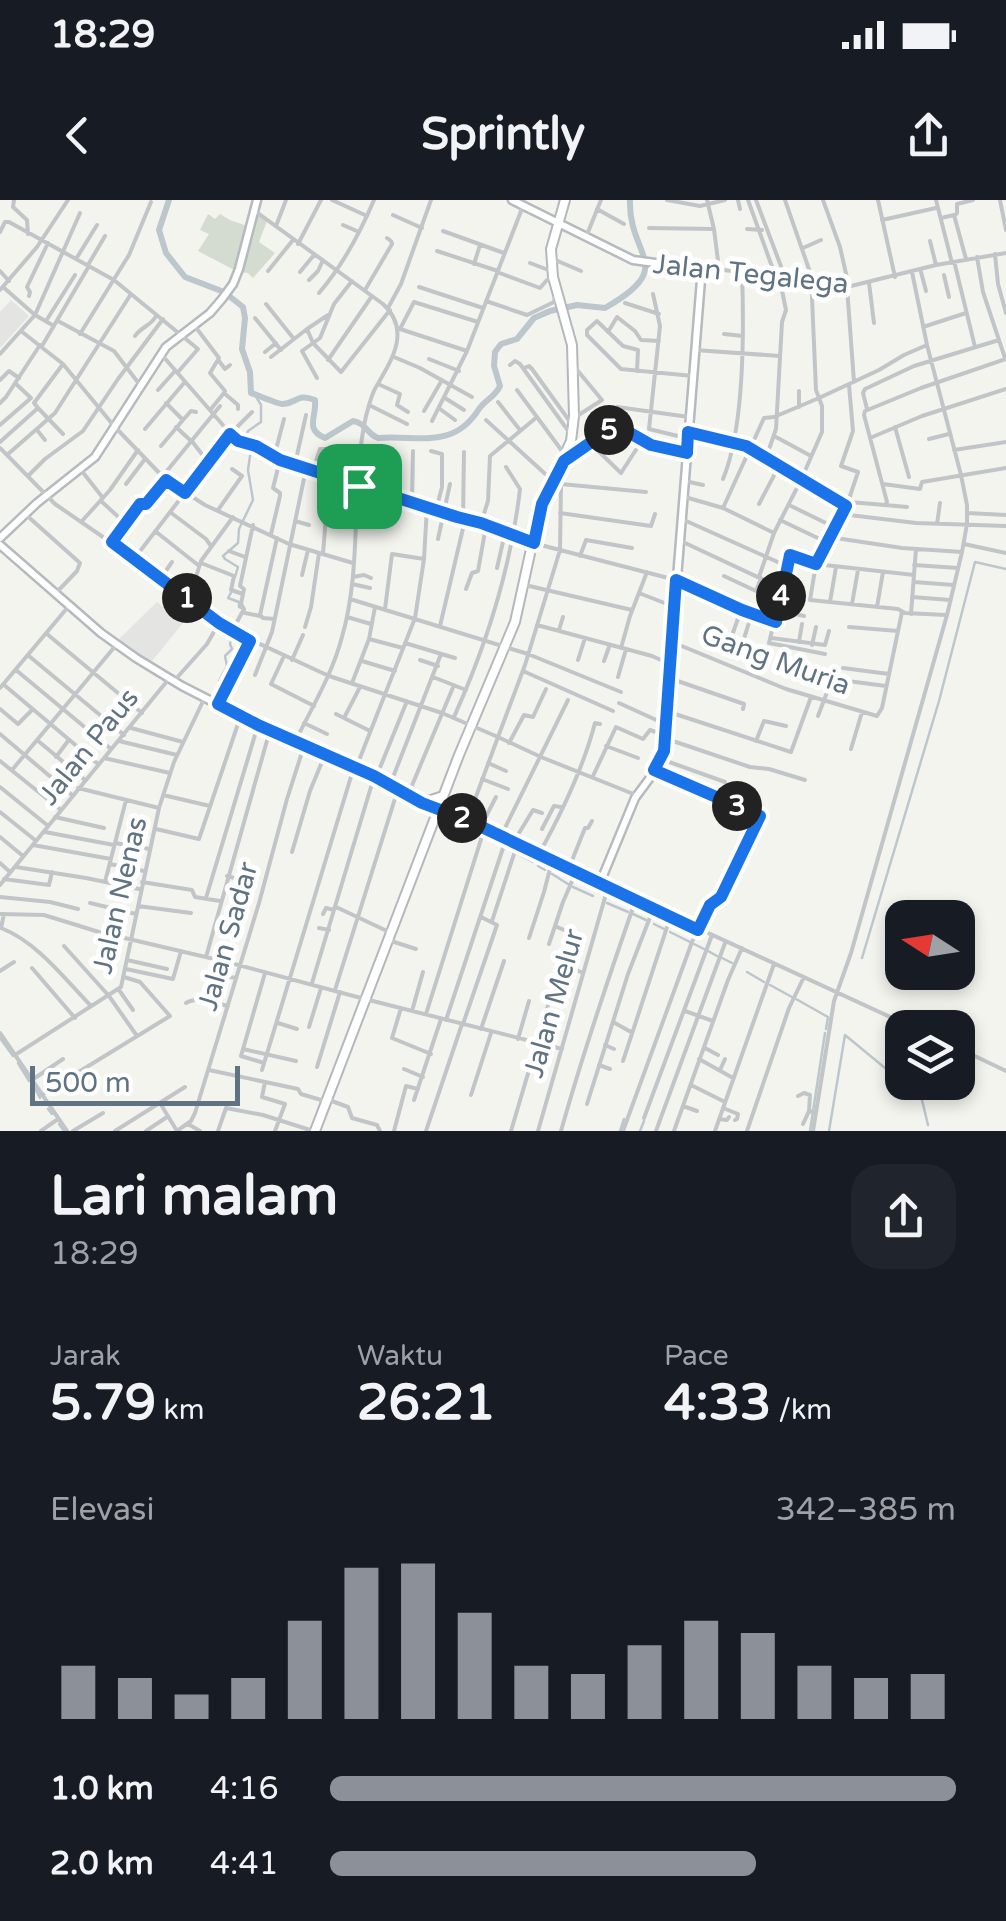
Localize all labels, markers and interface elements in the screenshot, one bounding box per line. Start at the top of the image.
text: 18:29 [50,12,155,58]
icon: back [50,108,105,163]
text: Sprintly [421,108,585,162]
icon: share [901,108,956,163]
street label: Jalan Tegalega [651,247,850,301]
pin: 5 [584,405,634,455]
text: 5 [600,413,618,447]
pin [317,444,402,529]
icon: arrive [332,459,387,514]
pin: 4 [756,571,806,621]
pin: 1 [162,573,212,623]
text: 4 [772,579,790,613]
text: 1 [178,581,196,615]
street label: Gang Muria [696,617,855,703]
street label: Jalan Paus [32,682,146,812]
pin: 3 [712,781,762,831]
text: 3 [728,789,746,823]
pin: 2 [437,793,487,843]
text: 2 [453,801,471,835]
street label: Jalan Nenas [85,813,155,977]
street label: Jalan Sadar [191,858,265,1014]
north arrow [885,900,975,990]
map controls [885,900,975,1100]
street label: Jalan Melur [517,925,591,1082]
button: layers [885,1010,975,1100]
scale bar [30,1061,240,1106]
text: 500 m [45,1066,131,1100]
text: Lari malam [50,1164,338,1230]
button: share [851,1164,956,1269]
text: 18:29 [50,1235,139,1273]
text: Jarak [50,1339,121,1373]
text: Waktu [357,1339,443,1373]
text: Pace [664,1339,728,1373]
text: 5.79 [50,1373,156,1433]
text: 26:21 [357,1373,496,1433]
text: 4:33 [664,1373,771,1433]
text: km [156,1393,204,1427]
text: /km [771,1393,832,1427]
text: Elevasi [50,1491,154,1529]
text: 342–385 m [776,1491,956,1529]
text: 1.0 km [50,1770,154,1808]
text: 4:16 [210,1770,279,1808]
text: 2.0 km [50,1845,154,1883]
text: 4:41 [210,1845,279,1883]

